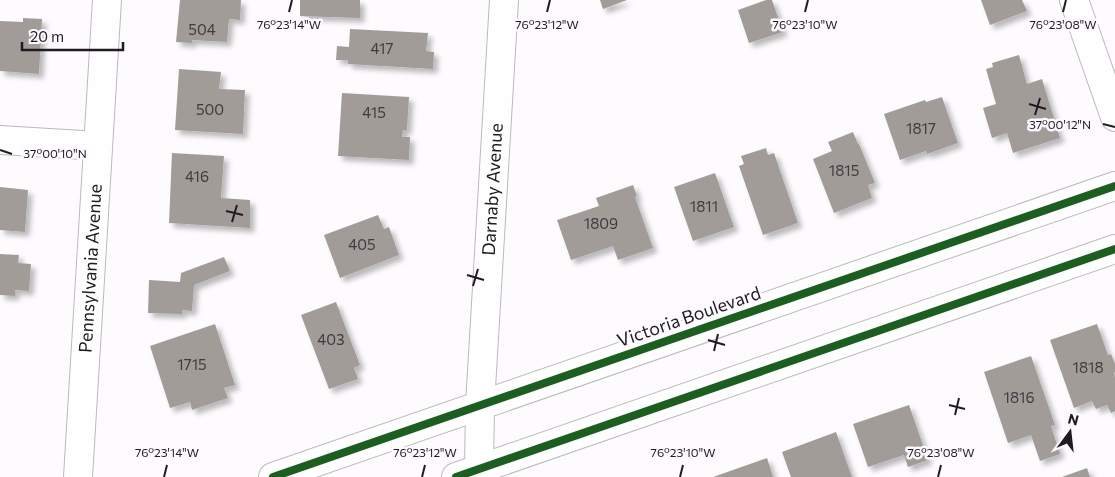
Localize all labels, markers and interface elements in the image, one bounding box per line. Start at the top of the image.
text: 76°23'14"W [257,17,321,31]
text: 76°23'12"W [515,17,579,31]
text: 76°23'10"W [773,17,837,31]
text: 76°23'08"W [1030,17,1096,31]
scale bar [22,20,124,52]
house number: 504 [188,20,216,38]
text: 20 m [30,27,64,45]
house number: 417 [371,39,394,57]
house number: 500 [196,100,224,118]
house number: 415 [362,103,386,121]
text: 37°00'12"N [1029,117,1091,131]
house number: 1817 [906,119,936,137]
street label: Darnaby Avenue [477,122,507,256]
text: 37°00'10"N [23,146,87,160]
house number: 1815 [829,161,859,179]
house number: 416 [185,167,209,185]
street label: Pennsylvania Avenue [74,183,106,354]
house number: 1811 [690,197,718,215]
house number: 1809 [584,214,618,232]
house number: 405 [348,235,376,253]
street label: Victoria Boulevard [614,281,763,351]
house number: 403 [317,330,345,348]
house number: 1715 [177,355,207,373]
house number: 1818 [1072,358,1104,376]
house number: 1816 [1003,388,1035,406]
north arrow [1045,407,1095,457]
text: N [1066,409,1081,429]
text: 76°23'14"W [135,445,199,459]
text: 76°23'12"W [393,445,457,459]
text: 76°23'10"W [651,445,715,459]
text: 76°23'08"W [908,445,974,459]

